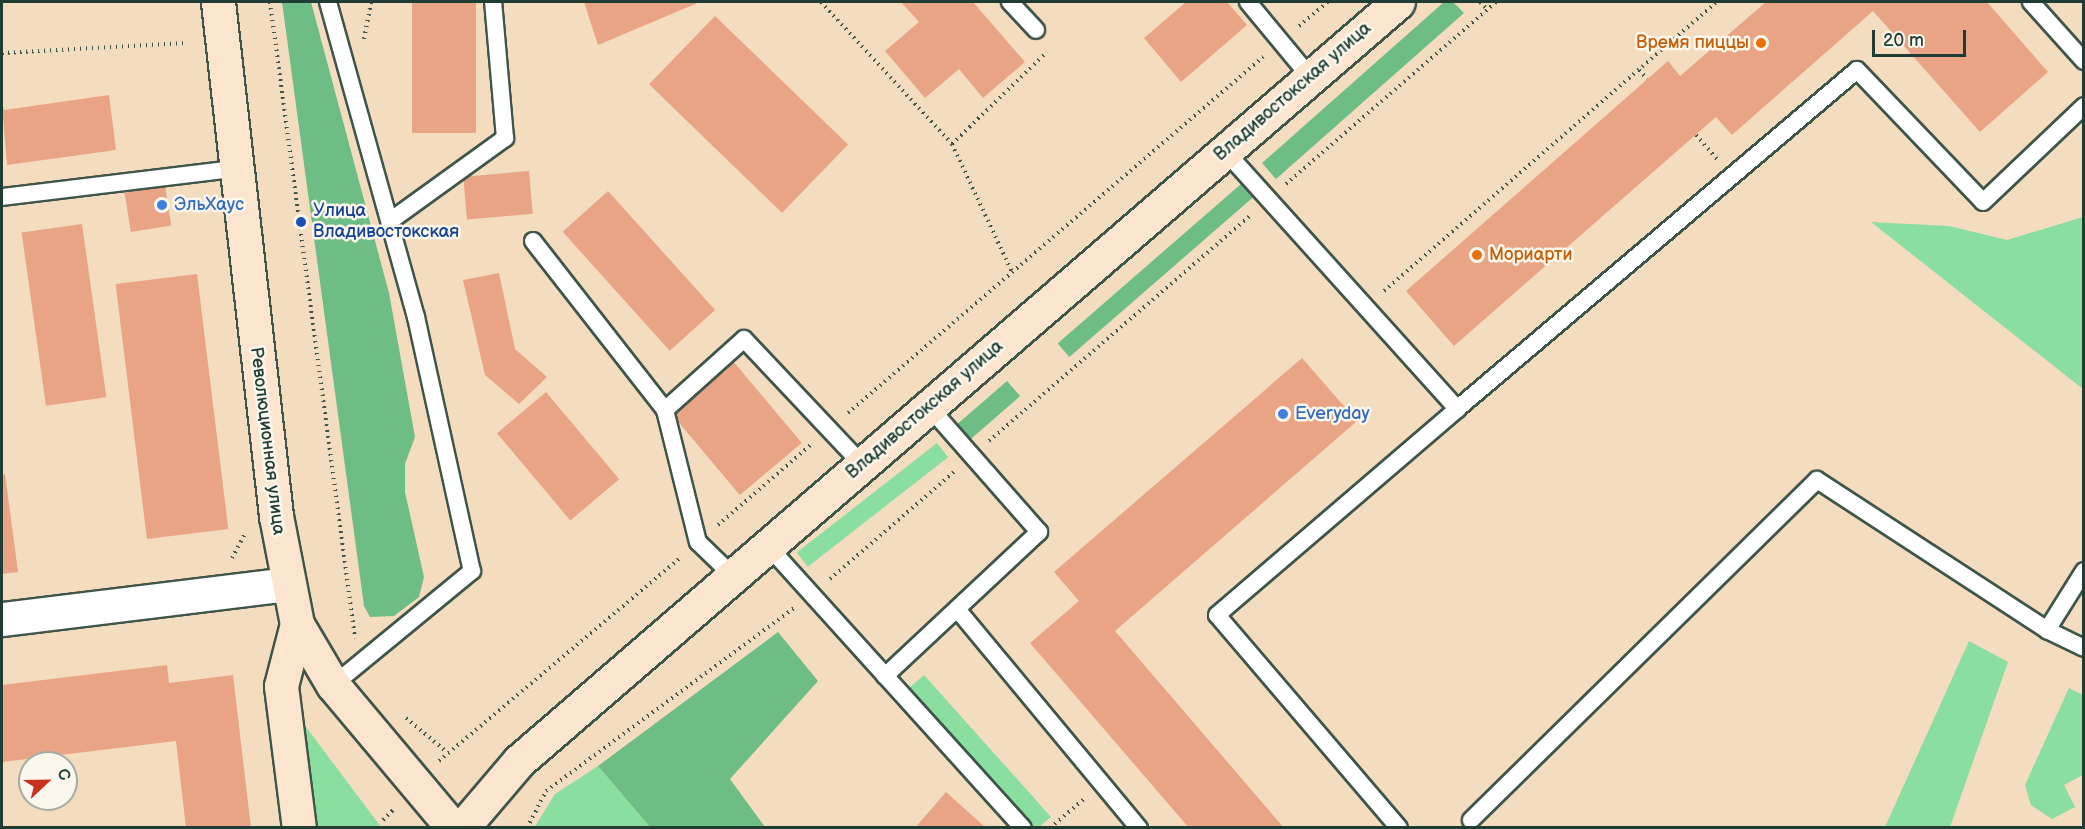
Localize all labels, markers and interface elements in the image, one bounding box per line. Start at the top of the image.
street label: Владивостокская улица [1210,18,1376,166]
scale bar [1875,18,1970,56]
text: 20 m [1883,30,1924,51]
place label: Время пиццы [1636,32,1749,54]
marker: Время пиццы [1754,36,1768,50]
place label: ЭльХаус [174,194,244,216]
marker: ЭльХаус [155,198,169,212]
place label: Улица Владивостокская [313,201,459,244]
marker: Улица Владивостокская [294,215,308,229]
place label: Мориарти [1489,244,1572,266]
marker: Мориарти [1470,248,1484,262]
street label: Владивостокская улица [842,336,1008,484]
street label: Революционная улица [245,346,289,536]
place label: Everyday [1295,403,1370,425]
marker: Everyday [1276,407,1290,421]
north arrow [18,751,78,811]
text: С [52,766,74,784]

